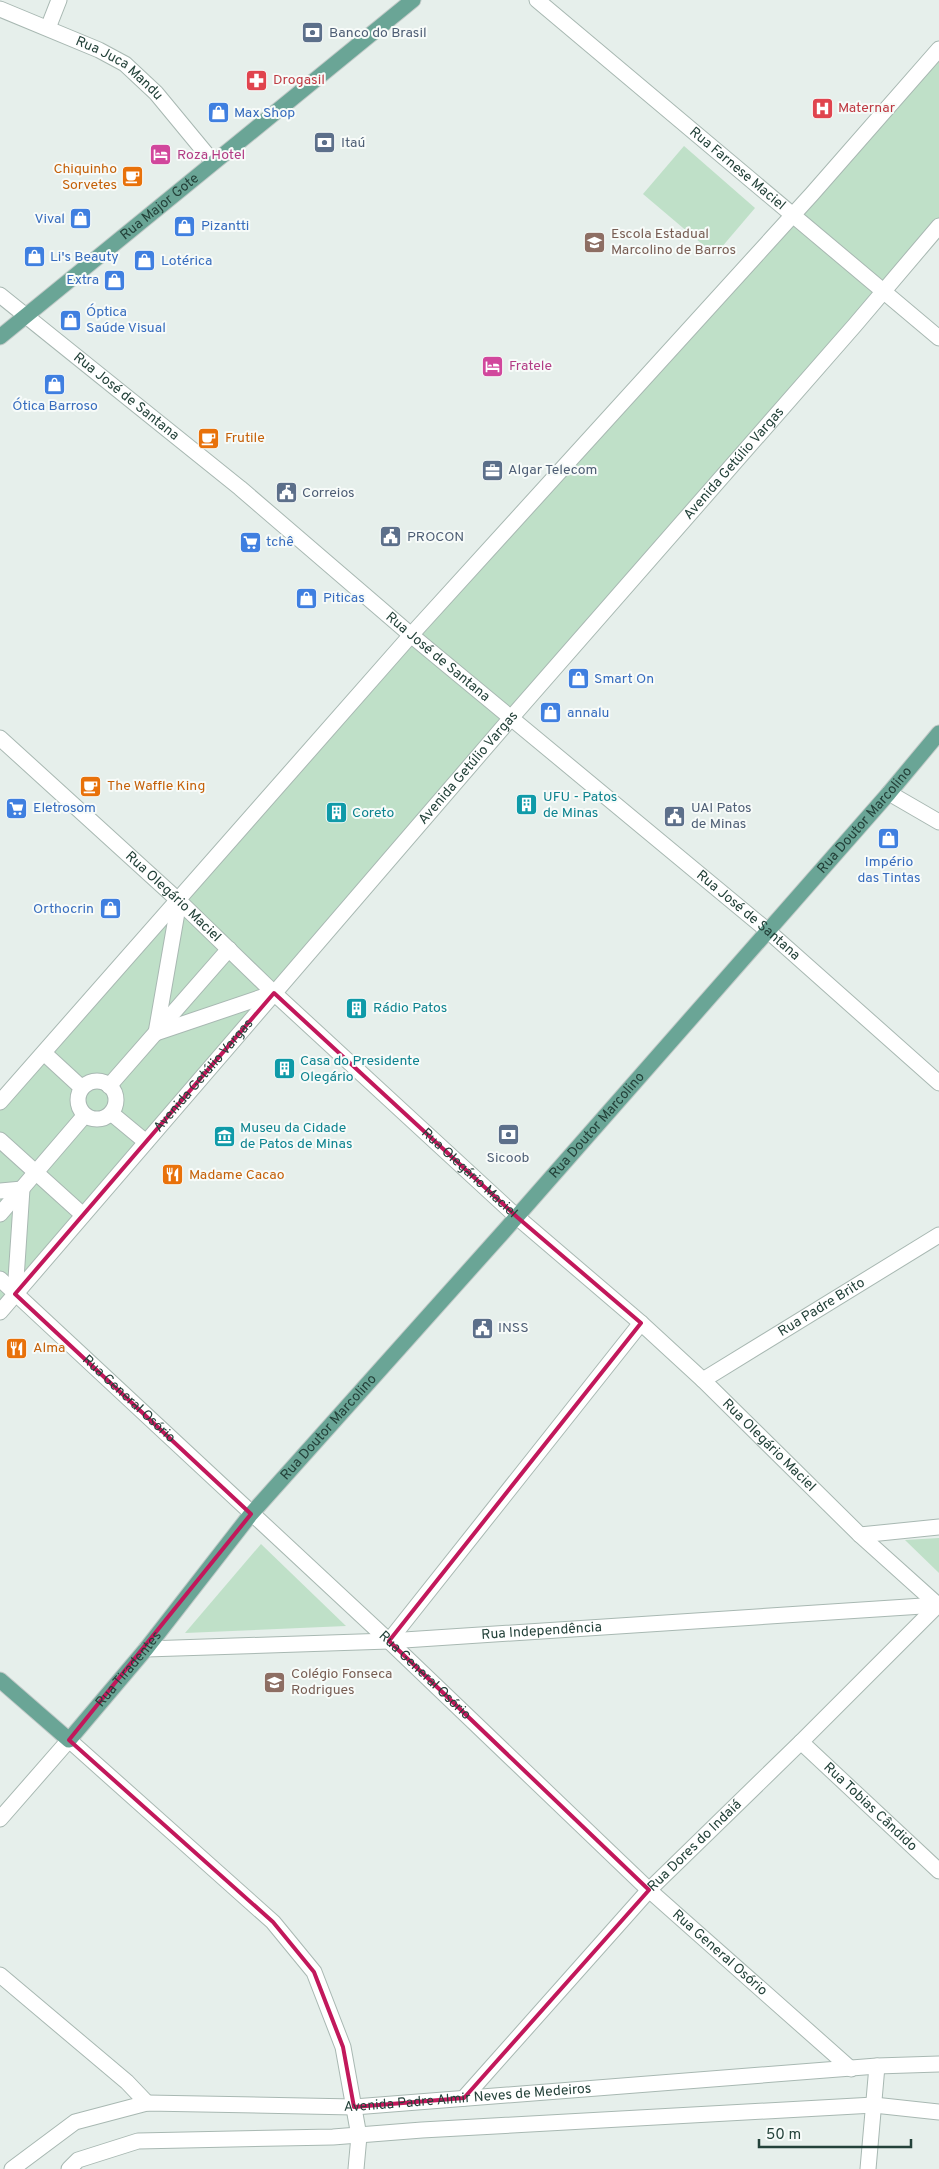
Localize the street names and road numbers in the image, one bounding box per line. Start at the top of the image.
street label: Rua Juca Mandu [73,33,167,103]
street label: Rua Farnese Maciel [686,123,789,214]
street label: Rua Major Gote [117,170,202,244]
street label: Rua José de Santana [70,349,183,444]
street label: Avenida Getúlio Vargas [680,404,788,523]
street label: Rua José de Santana [382,608,493,705]
street label: Avenida Getúlio Vargas [415,708,522,828]
street label: Rua Doutor Marcolino [814,763,916,877]
street label: Rua Olegário Maciel [122,848,225,946]
street label: Rua José de Santana [693,867,804,964]
street label: Avenida Getúlio Vargas [150,1015,257,1136]
street label: Rua Doutor Marcolino [546,1068,648,1182]
street label: Rua Olegário Maciel [418,1124,521,1222]
street label: Rua Padre Brito [775,1274,868,1340]
street label: Rua General Osório [79,1351,179,1447]
street label: Rua Doutor Marcolino [277,1371,380,1484]
street label: Rua Olegário Maciel [719,1395,819,1495]
street label: Rua Independência [481,1619,602,1643]
street label: Rua General Osório [375,1627,475,1724]
street label: Rua Tiradentes [92,1628,165,1711]
street label: Rua Tobias Cândido [820,1759,921,1855]
street label: Rua Dores do Indaiá [644,1796,745,1895]
street label: Rua General Osório [669,1906,771,1999]
street label: Avenida Padre Almir Neves de Medeiros [344,2080,592,2116]

